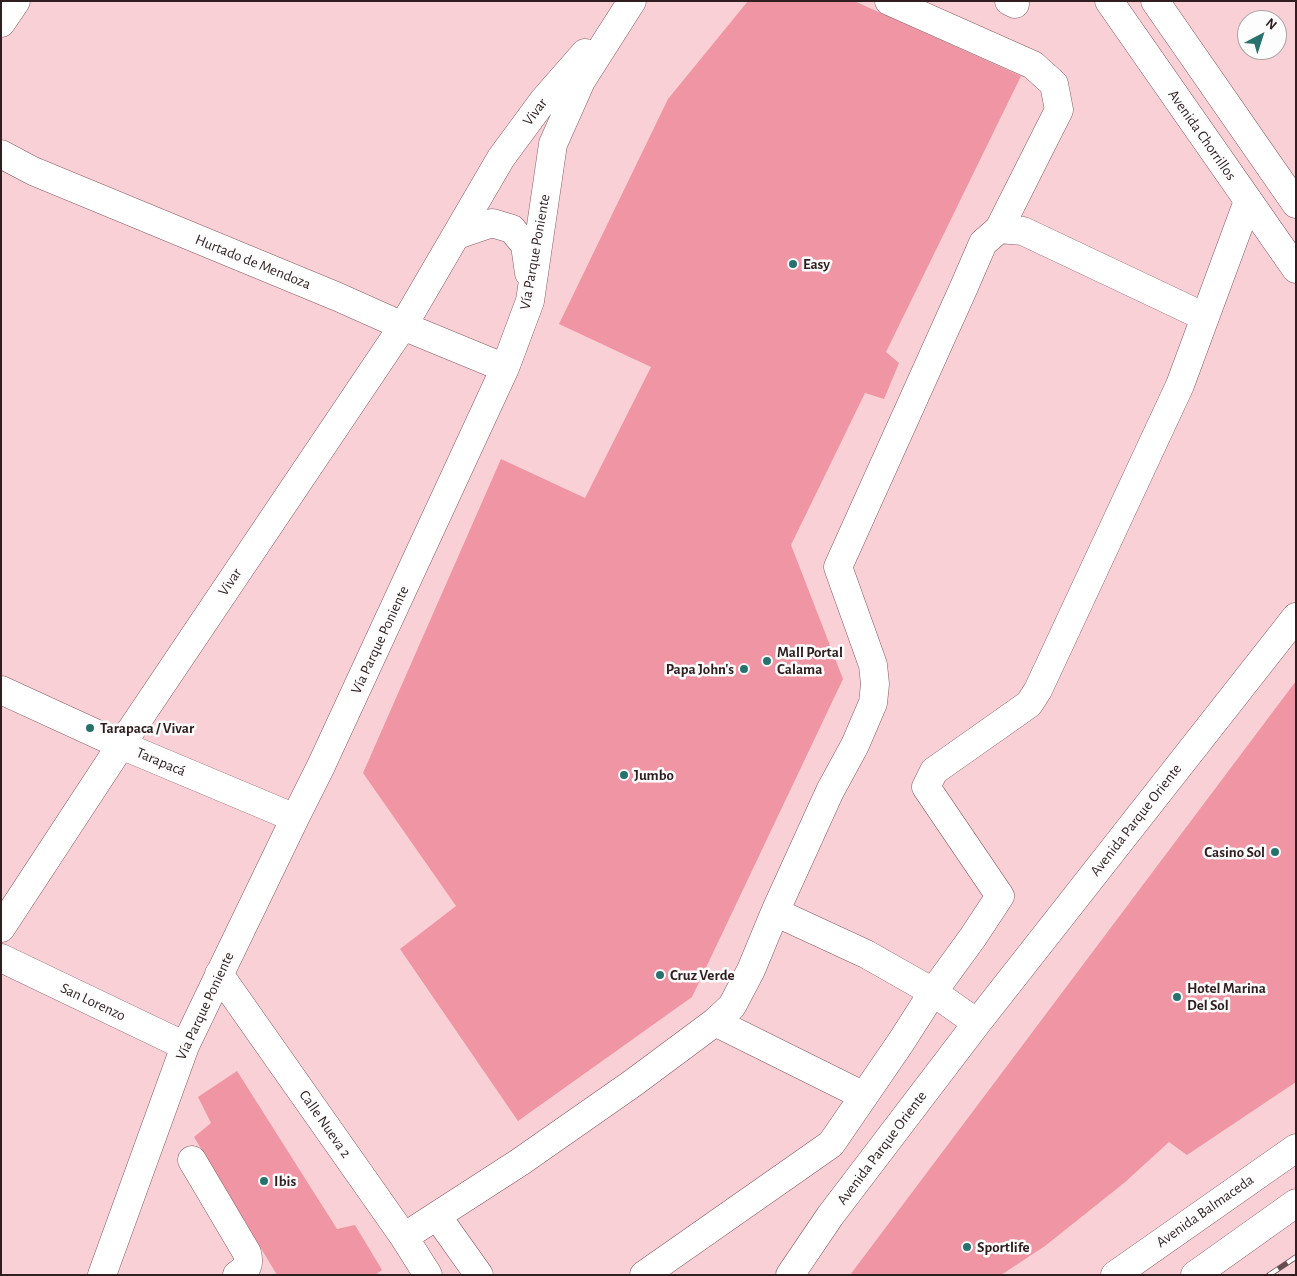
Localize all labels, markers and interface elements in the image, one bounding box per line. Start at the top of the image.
north arrow [1237,10,1287,60]
text: N [1263,16,1279,33]
street label: Avenida Chorrillos [1164,86,1240,184]
street label: Vivar [519,95,551,129]
street label: Vía Parque Poniente [516,193,554,311]
street label: Hurtado de Mendoza [193,231,313,293]
place label: Easy [803,255,830,273]
marker: Easy [787,258,799,270]
street label: Vivar [214,565,246,599]
street label: Vía Parque Poniente [347,583,413,697]
place label: Mall Portal Calama [777,643,843,678]
marker: Mall Portal Calama [761,655,773,667]
place label: Papa John's [666,660,734,678]
marker: Papa John's [738,663,750,675]
place label: Tarapaca / Vivar [100,719,194,737]
marker: Tarapaca / Vivar [84,722,96,734]
street label: Tarapacá [134,744,188,780]
street label: Avenida Parque Oriente [1086,760,1186,880]
place label: Jumbo [634,766,674,784]
marker: Jumbo [618,769,630,781]
place label: Casino Sol [1204,843,1265,861]
marker: Casino Sol [1269,846,1281,858]
street label: Vía Parque Poniente [172,949,238,1063]
place label: Cruz Verde [670,966,735,984]
marker: Cruz Verde [654,969,666,981]
street label: San Lorenzo [58,979,128,1025]
place label: Hotel Marina Del Sol [1187,979,1266,1014]
marker: Hotel Marina Del Sol [1171,991,1183,1003]
street label: Calle Nueva 2 [295,1087,355,1161]
street label: Avenida Parque Oriente [833,1088,931,1208]
street label: Avenida Balmaceda [1153,1171,1257,1251]
place label: Ibis [274,1172,296,1190]
marker: Ibis [258,1175,270,1187]
place label: Sportlife [977,1238,1030,1256]
marker: Sportlife [961,1241,973,1253]

